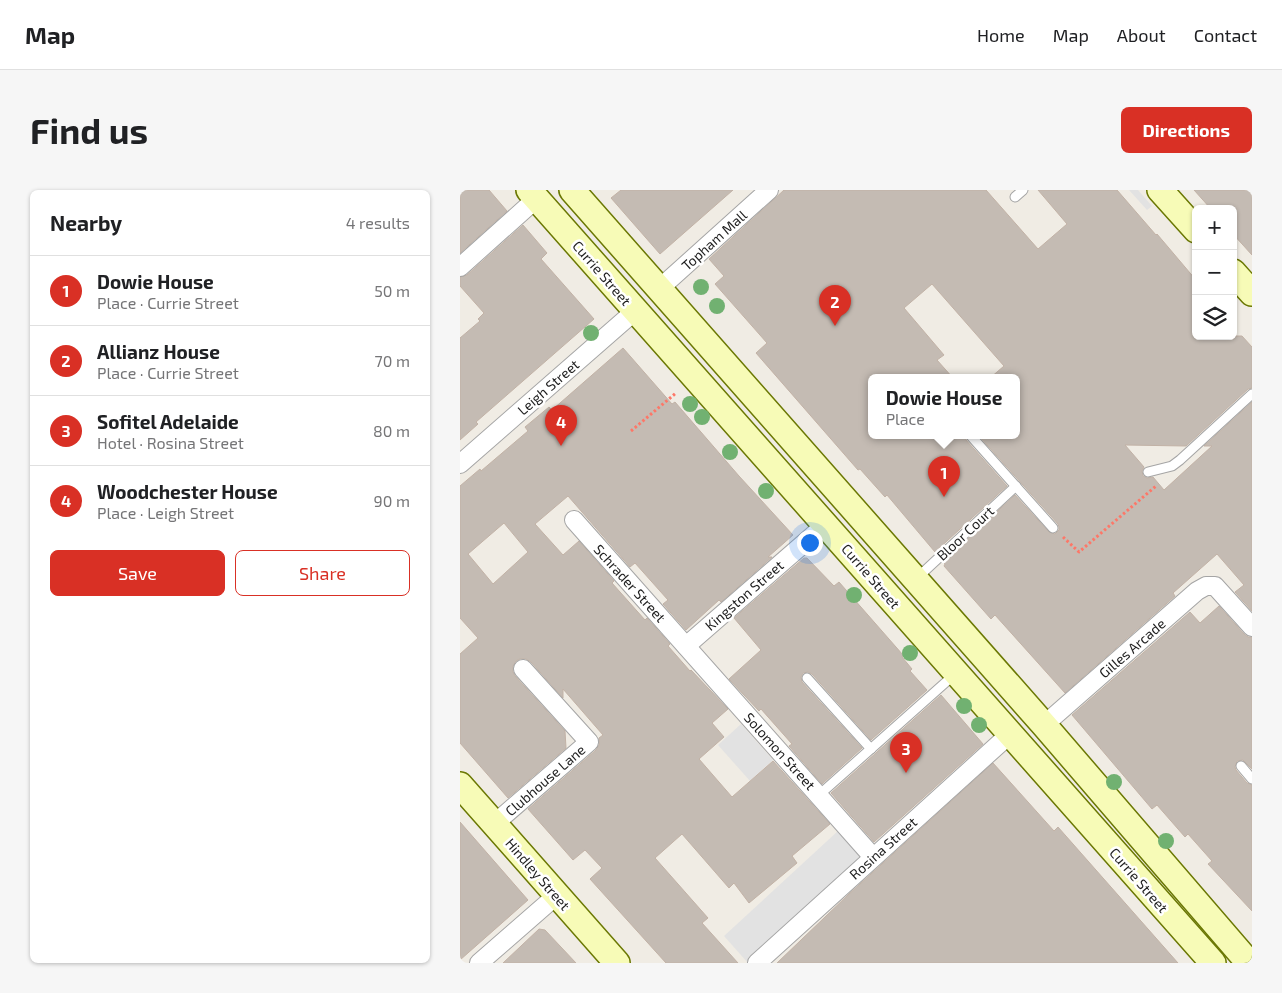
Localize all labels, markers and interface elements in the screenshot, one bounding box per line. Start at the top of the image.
text: Map [25,20,75,49]
text: Home [977,24,1025,46]
text: Map [1053,24,1089,46]
text: About [1117,24,1166,46]
text: Contact [1194,24,1257,46]
button: Directions [1121,107,1252,153]
text: Find us [30,109,148,151]
map controls [1192,205,1237,340]
button: + [1192,205,1237,250]
street label: Topham Mall [678,206,751,274]
text: Nearby [50,210,122,235]
text: 4 results [346,213,410,232]
street label: Currie Street [569,237,635,309]
button: − [1192,250,1237,295]
text: Dowie House [97,270,214,293]
text: 1 [63,281,69,300]
text: 50 m [374,281,410,300]
pin: 2 [819,285,851,326]
text: Place · Currie Street [97,293,239,312]
button: layers [1192,295,1237,340]
text: Allianz House [97,340,220,363]
text: 2 [61,351,71,370]
text: 70 m [375,351,410,370]
street label: Leigh Street [514,356,582,418]
text: Place · Currie Street [97,363,239,382]
popup [868,374,1020,439]
text: Dowie House [886,386,1002,409]
pin: 4 [545,405,577,446]
text: Place [886,409,925,428]
text: Sofitel Adelaide [97,410,239,433]
text: 3 [61,421,71,440]
text: 80 m [373,421,410,440]
text: Hotel · Rosina Street [97,433,244,452]
pin: 1 [928,456,960,497]
text: Woodchester House [97,480,278,503]
text: 4 [61,491,71,510]
text: 90 m [374,491,410,510]
street label: Bloor Court [933,502,997,564]
text: Place · Leigh Street [97,503,234,522]
your location [797,530,823,556]
street label: Currie Street [838,540,904,612]
street label: Schrader Street [591,541,669,625]
button: Save [50,550,225,596]
button: Share [235,550,410,596]
street label: Kingston Street [701,556,787,634]
street label: Gilles Arcade [1095,615,1169,681]
street label: Solomon Street [741,709,819,793]
pin: 3 [890,732,922,773]
street label: Clubhouse Lane [502,741,588,819]
street label: Rosina Street [846,813,920,883]
street label: Hindley Street [502,835,574,913]
street label: Currie Street [1106,844,1172,916]

